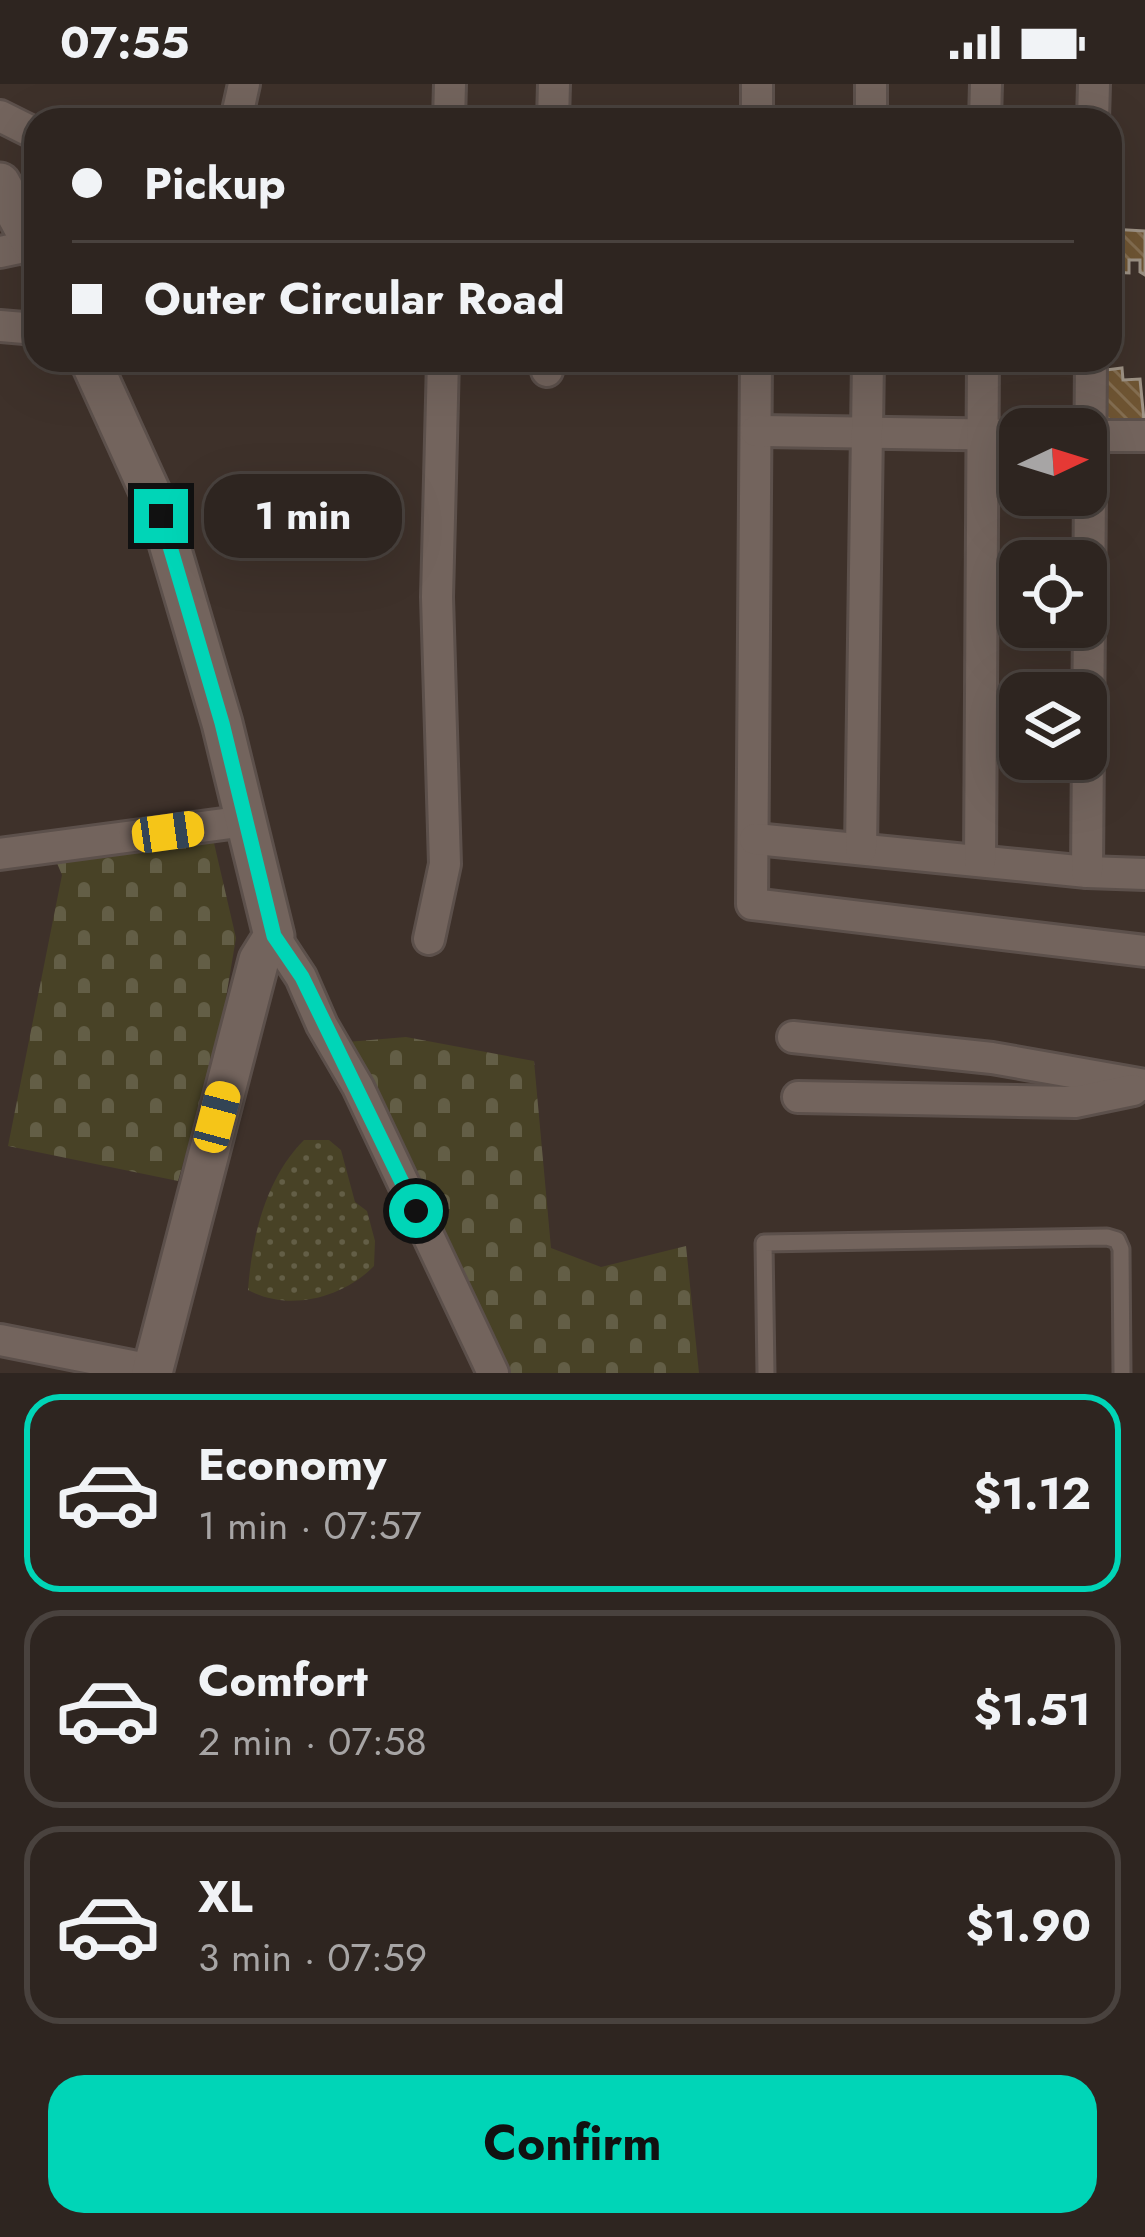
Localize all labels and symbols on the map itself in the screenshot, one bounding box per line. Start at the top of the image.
north arrow [999,408,1107,516]
callout: 1 min [203,474,401,558]
route end [134,489,188,543]
car [130,809,206,855]
car [190,1078,244,1156]
route start [389,1184,443,1238]

